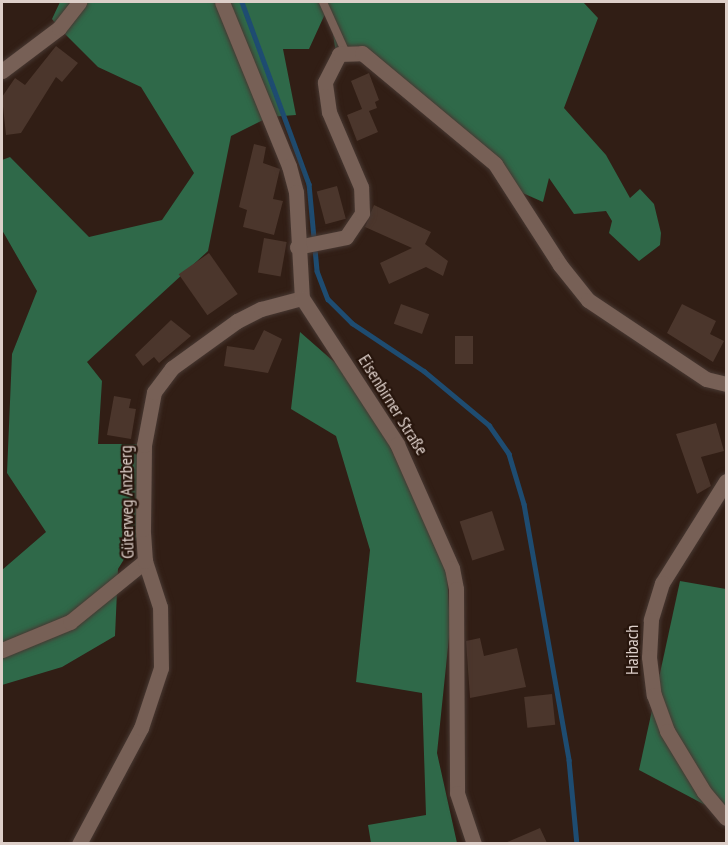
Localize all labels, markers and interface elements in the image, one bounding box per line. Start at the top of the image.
street label: Eisenbirner Straße [353,351,433,459]
street label: Güterweg Anzberg [115,445,139,559]
street label: Haibach [621,625,643,675]

